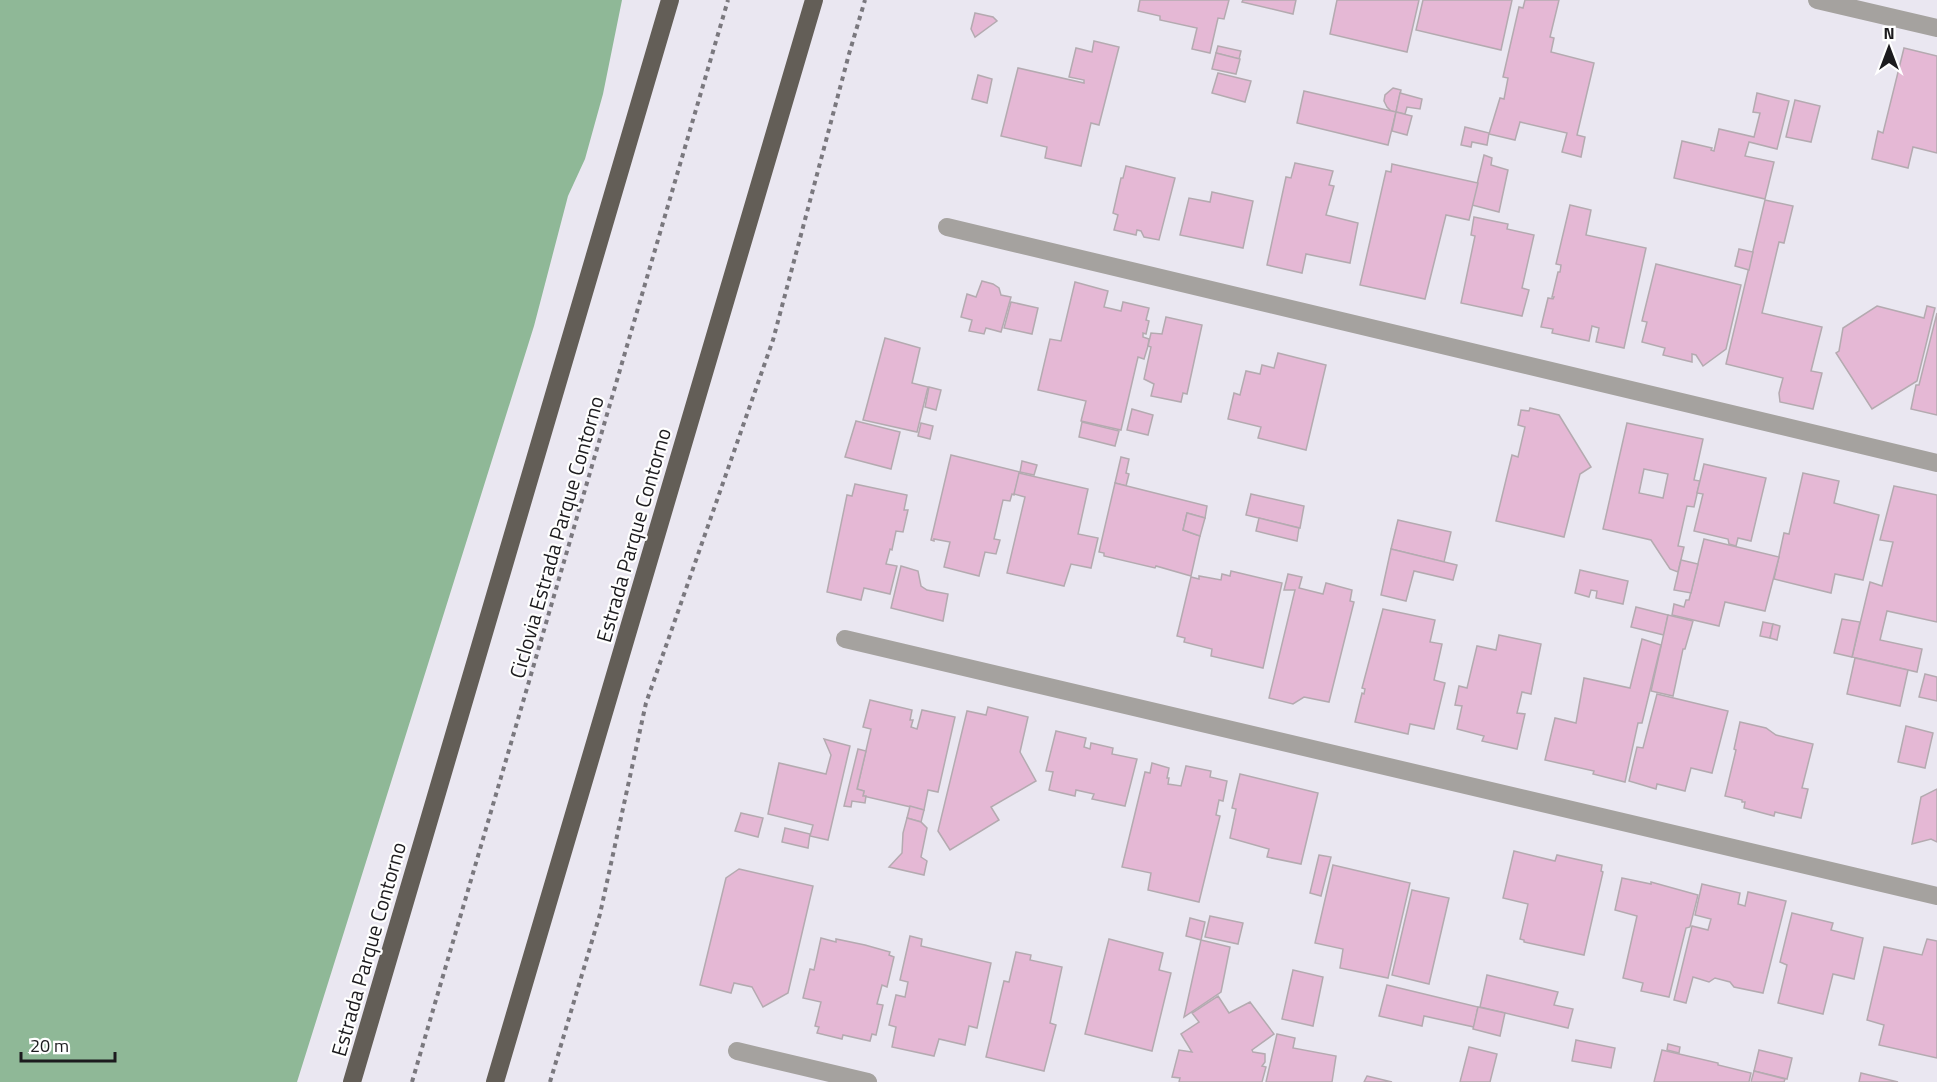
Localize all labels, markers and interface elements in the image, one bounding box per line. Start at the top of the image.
north arrow [1859,18,1919,78]
text: N [1883,21,1895,45]
street label: Ciclovia Estrada Parque Contorno [500,392,612,682]
street label: Estrada Parque Contorno [587,424,679,646]
street label: Estrada Parque Contorno [322,838,414,1060]
scale bar [21,1025,116,1063]
text: 20 m [30,1032,69,1059]

